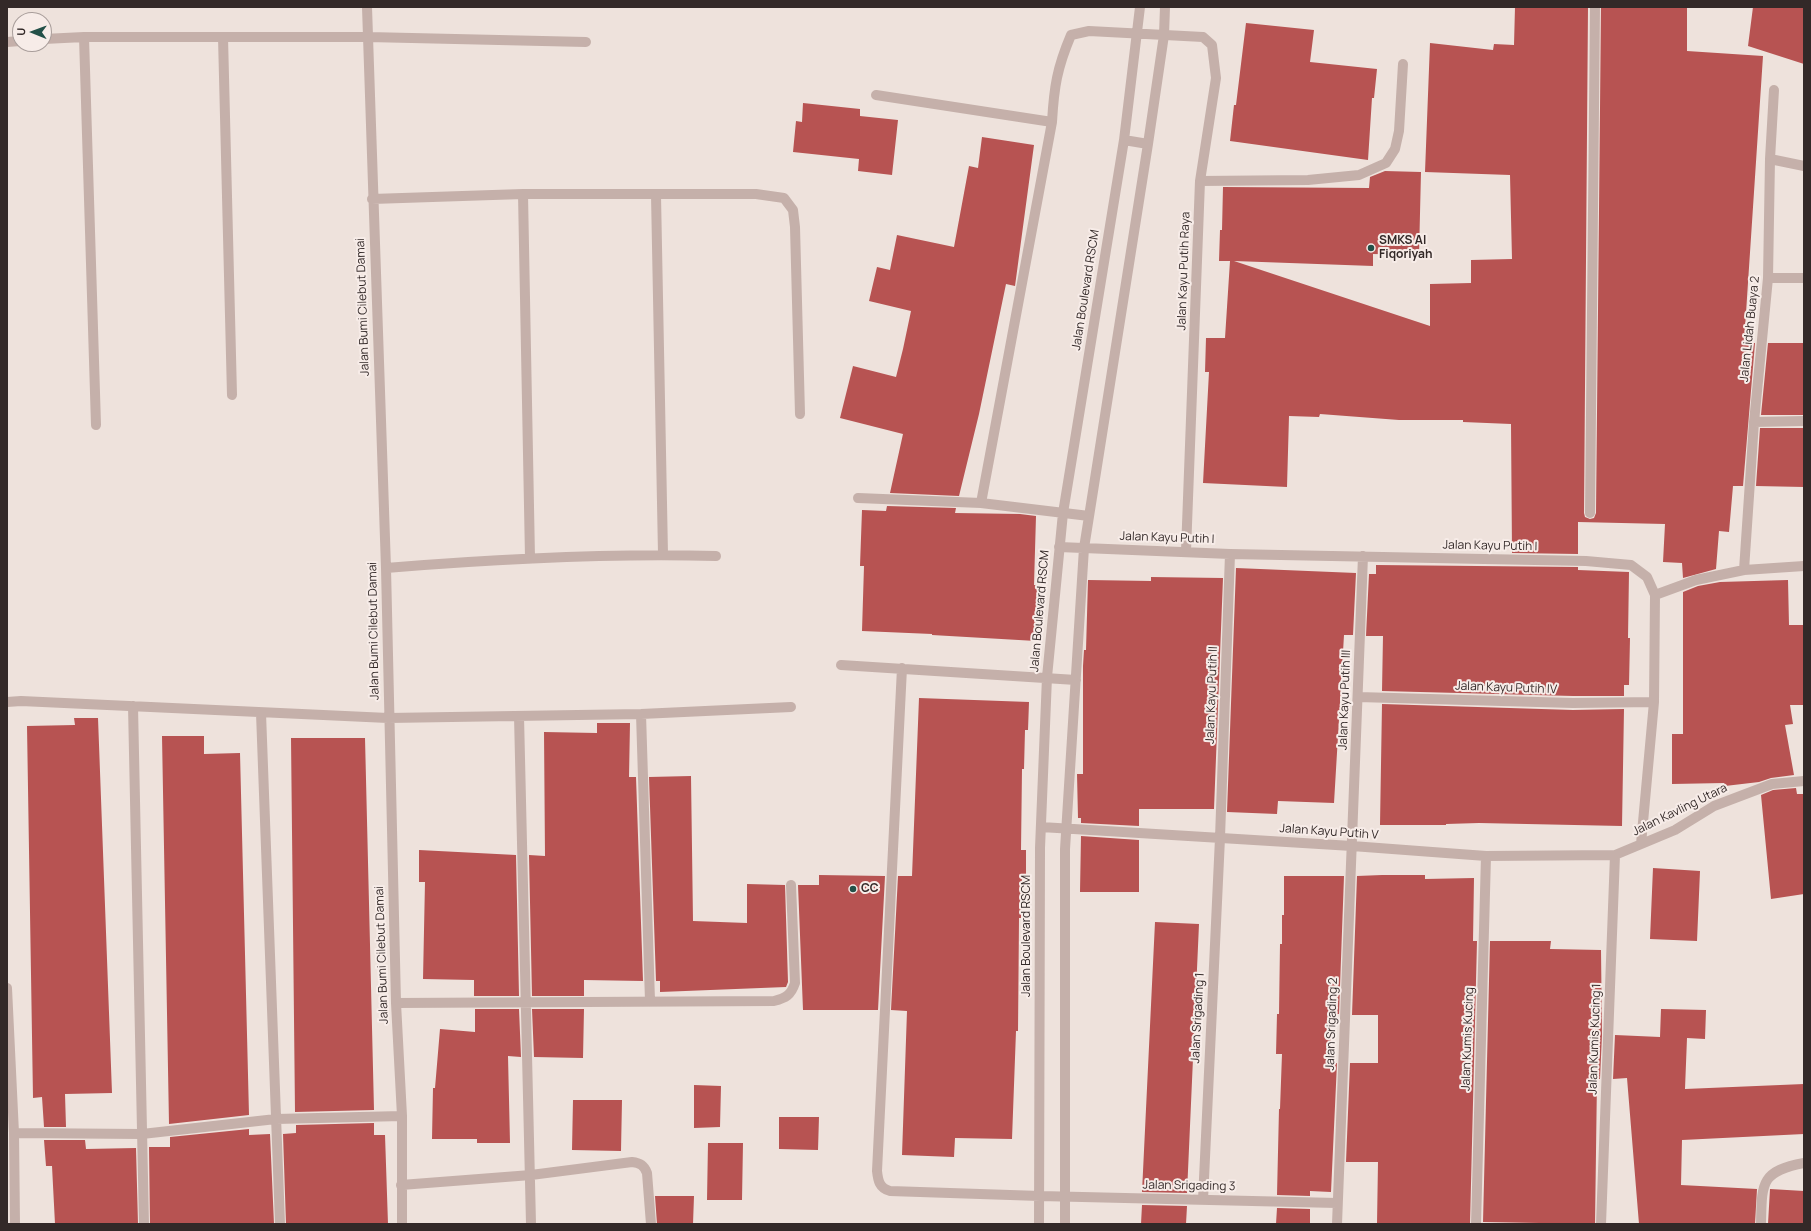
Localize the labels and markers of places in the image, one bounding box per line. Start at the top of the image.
place label: SMKS Al Fiqoriyah [1379,234,1433,262]
marker: SMKS Al Fiqoriyah [1366,243,1376,253]
place label: CC [861,882,879,896]
marker: CC [848,884,858,894]

